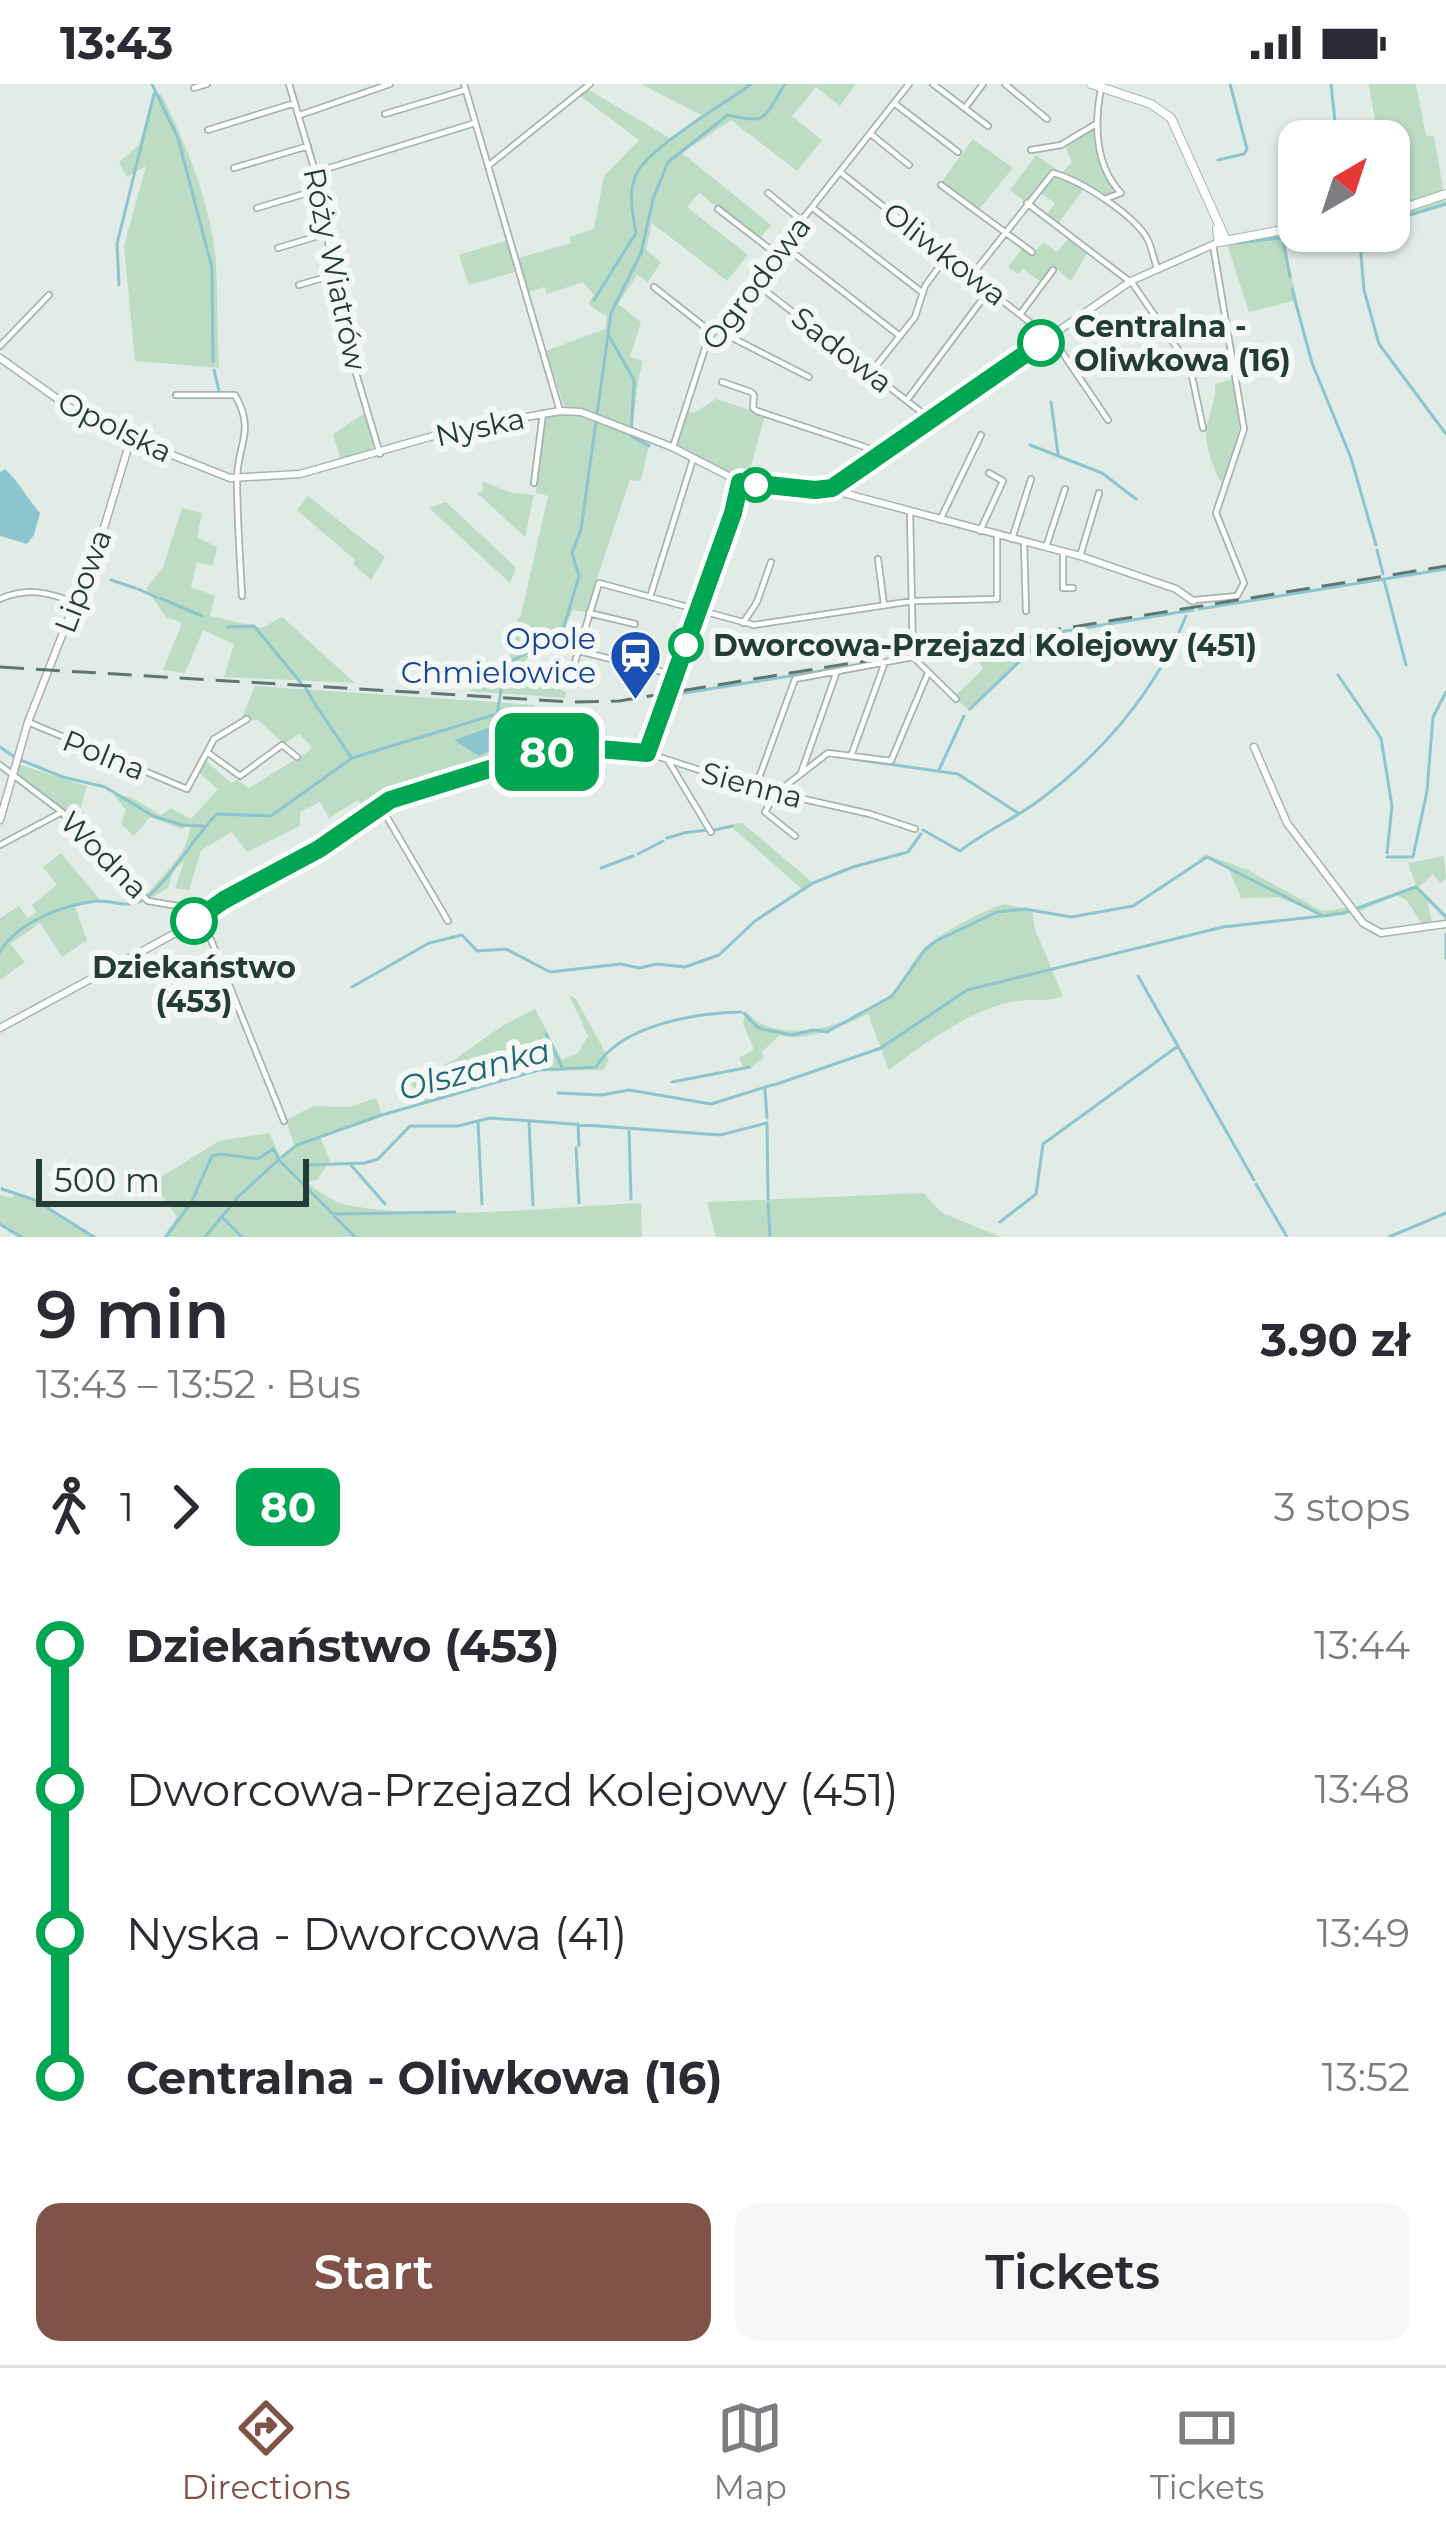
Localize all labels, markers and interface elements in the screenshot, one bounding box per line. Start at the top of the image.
text: 13:43 [60,15,173,70]
north arrow [1278,120,1410,252]
map controls [1278,120,1410,252]
street label: Róży Wiatrów [295,164,375,374]
street label: Oliwkowa [876,194,1014,314]
street label: Ogrodowa [694,209,818,357]
street label: Sadowa [784,299,900,401]
place label: Centralna - Oliwkowa (16) [1074,308,1291,379]
marker: Centralna - Oliwkowa (16) [1019,321,1063,365]
street label: Opolska [52,384,178,470]
street label: Nyska [432,400,528,454]
unlabelled marker [740,469,772,501]
street label: Lipowa [46,524,120,638]
place label: Opole Chmielowice [401,620,596,691]
station icon: Opole Chmielowice [607,627,663,701]
place label: Dworcowa-Przejazd Kolejowy (451) [713,627,1257,664]
marker: Dworcowa-Przejazd Kolejowy (451) [670,629,702,661]
line badge: 80 [493,713,601,791]
street label: Polna [57,722,151,788]
text: 80 [519,726,575,778]
street label: Sienna [698,754,806,816]
street label: Wodna [52,803,156,907]
marker: Dziekaństwo (453) [172,899,216,943]
place label: Dziekaństwo (453) [92,949,296,1020]
water label: Olszanka [394,1030,554,1108]
scale bar [36,1153,309,1206]
text: 500 m [54,1160,160,1200]
text: 9 min [36,1274,229,1355]
text: 3.90 zł [1260,1312,1410,1367]
text: 13:43 – 13:52 · Bus [36,1360,361,1408]
icon: walk [36,1474,102,1540]
icon: forward [152,1474,218,1540]
text: 80 [260,1481,316,1533]
text: 1 [120,1483,134,1531]
text: 3 stops [1274,1483,1410,1531]
text: Dziekaństwo (453) [126,1618,560,1673]
text: 13:44 [1314,1621,1410,1669]
text: Dworcowa-Przejazd Kolejowy (451) [126,1762,899,1817]
text: 13:48 [1315,1765,1410,1813]
text: Nyska - Dworcowa (41) [126,1906,627,1961]
text: 13:49 [1316,1909,1410,1957]
text: Centralna - Oliwkowa (16) [126,2050,723,2105]
text: 13:52 [1322,2053,1410,2101]
button: Start [36,2203,711,2341]
button: Tickets [735,2203,1410,2341]
tab: Directions [181,2395,351,2507]
tab: Map [714,2395,787,2507]
tab: Tickets [1150,2395,1264,2507]

